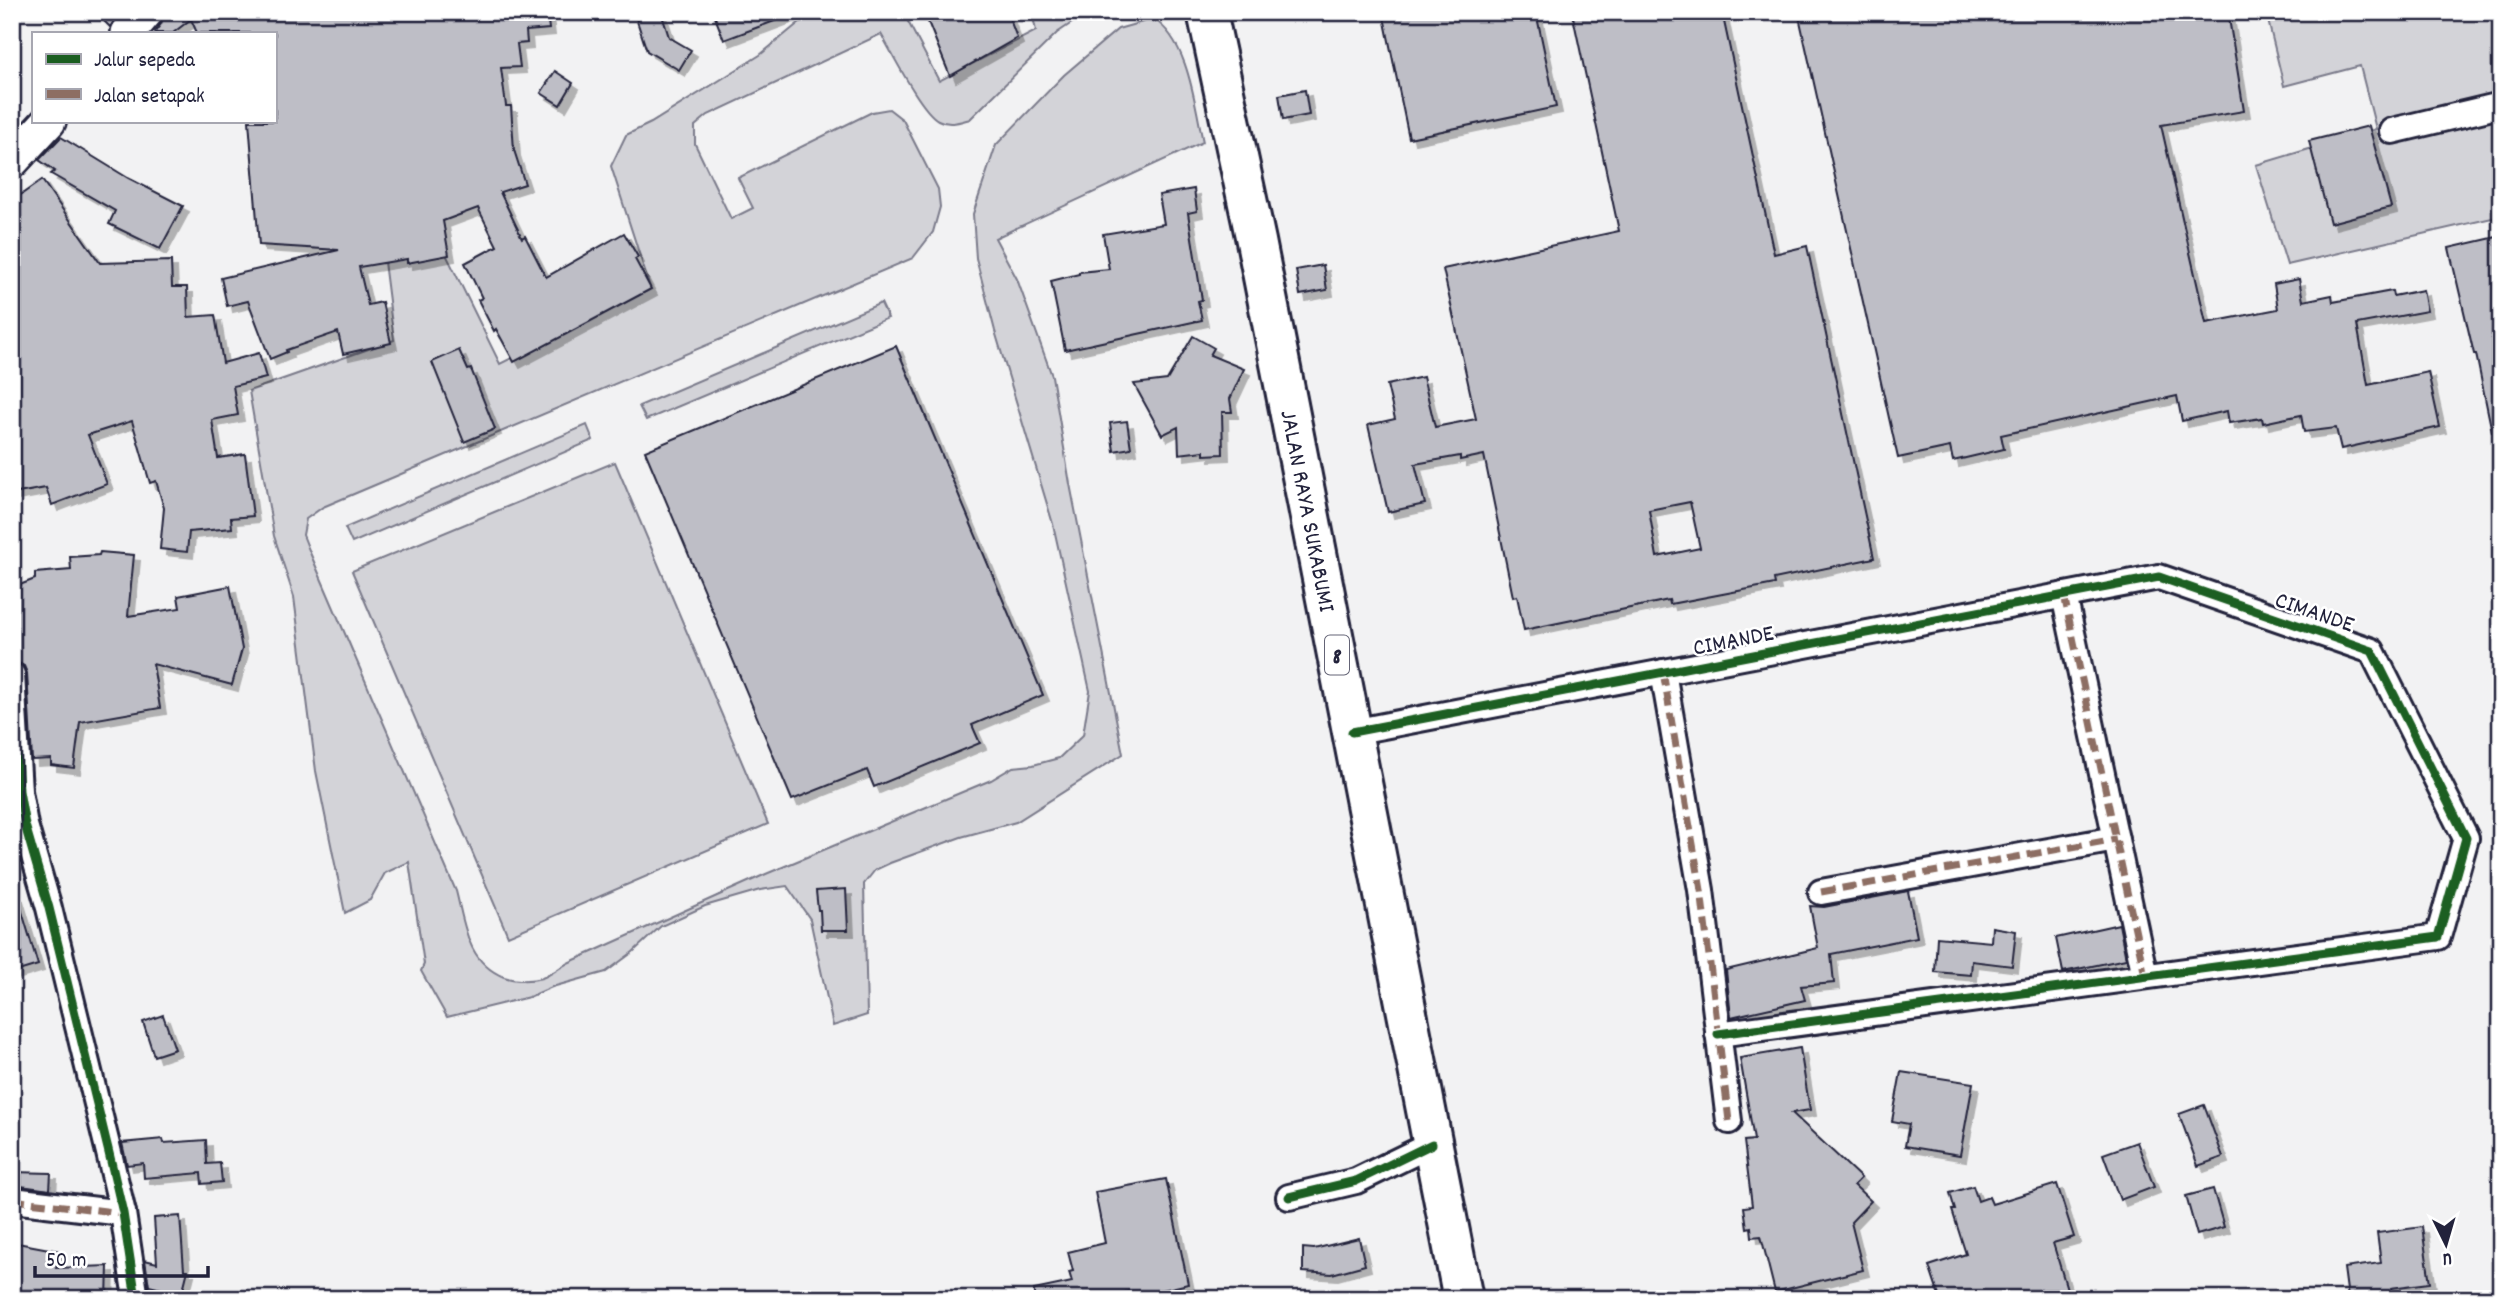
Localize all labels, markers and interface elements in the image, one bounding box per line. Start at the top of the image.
legend [32,32,276,122]
text: Jalur sepeda [94,47,196,77]
text: Jalan setapak [94,83,205,113]
street label: JALAN RAYA SUKABUMI [1269,407,1342,616]
street label: CIMANDE [2270,584,2358,643]
street label: CIMANDE [1690,617,1777,666]
road number: 8 [1325,636,1349,674]
north arrow [2412,1210,2482,1280]
scale bar [35,1234,208,1278]
text: U [2441,1244,2453,1271]
text: 50 m [46,1247,86,1277]

